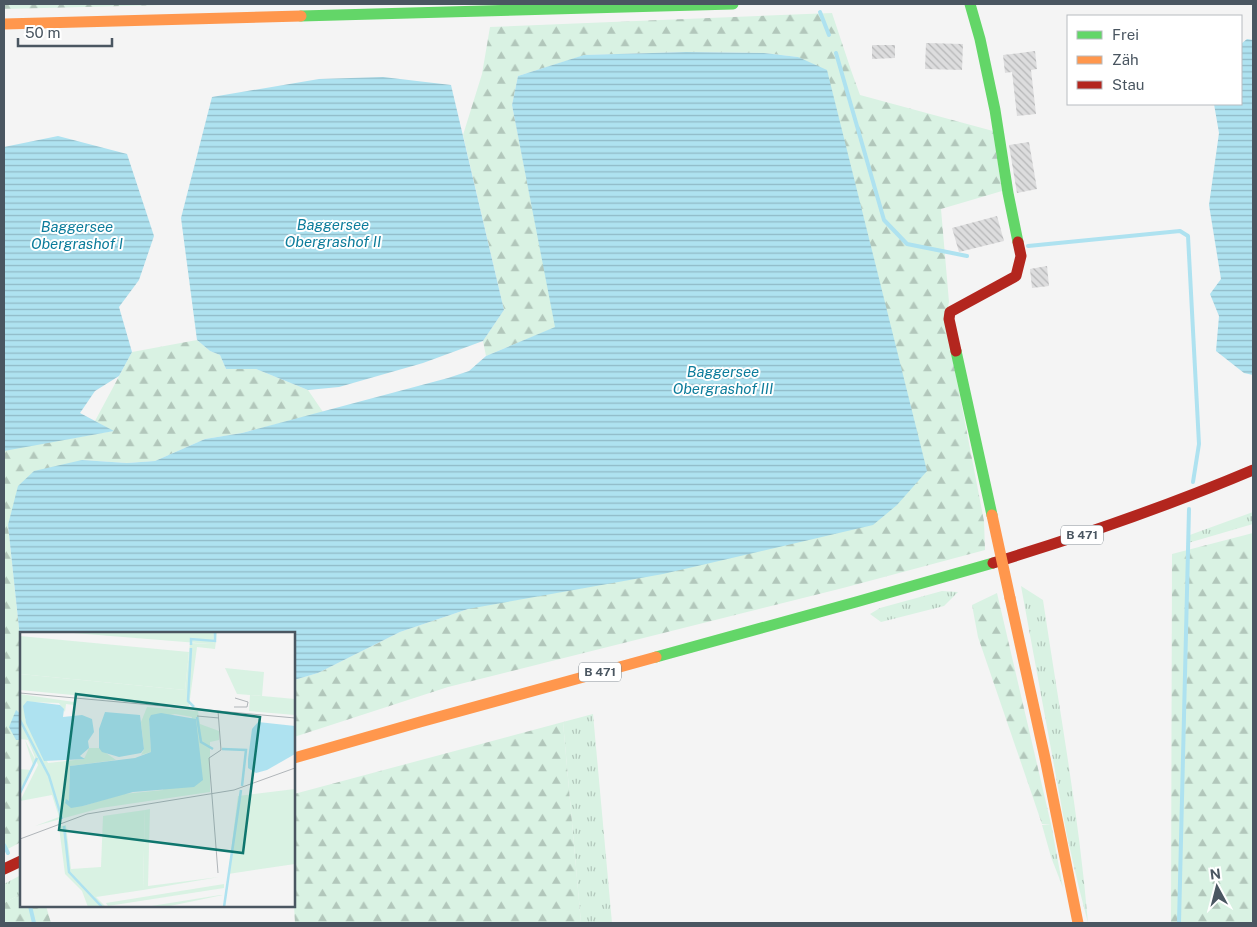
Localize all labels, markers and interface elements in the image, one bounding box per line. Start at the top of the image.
scale bar [18,15,111,47]
legend [1067,15,1242,105]
text: 50 m [25,24,60,41]
text: Frei [1112,26,1139,43]
text: Zäh [1112,51,1139,68]
text: Stau [1112,76,1145,93]
water label: Baggersee Obergrashof II [285,216,381,250]
water label: Baggersee Obergrashof I [31,218,123,252]
water label: Baggersee Obergrashof III [673,363,773,397]
road number: B 471 [1061,526,1103,544]
inset map [20,632,295,907]
road number: B 471 [579,662,621,682]
north arrow [1192,862,1242,912]
text: N [1209,865,1222,883]

